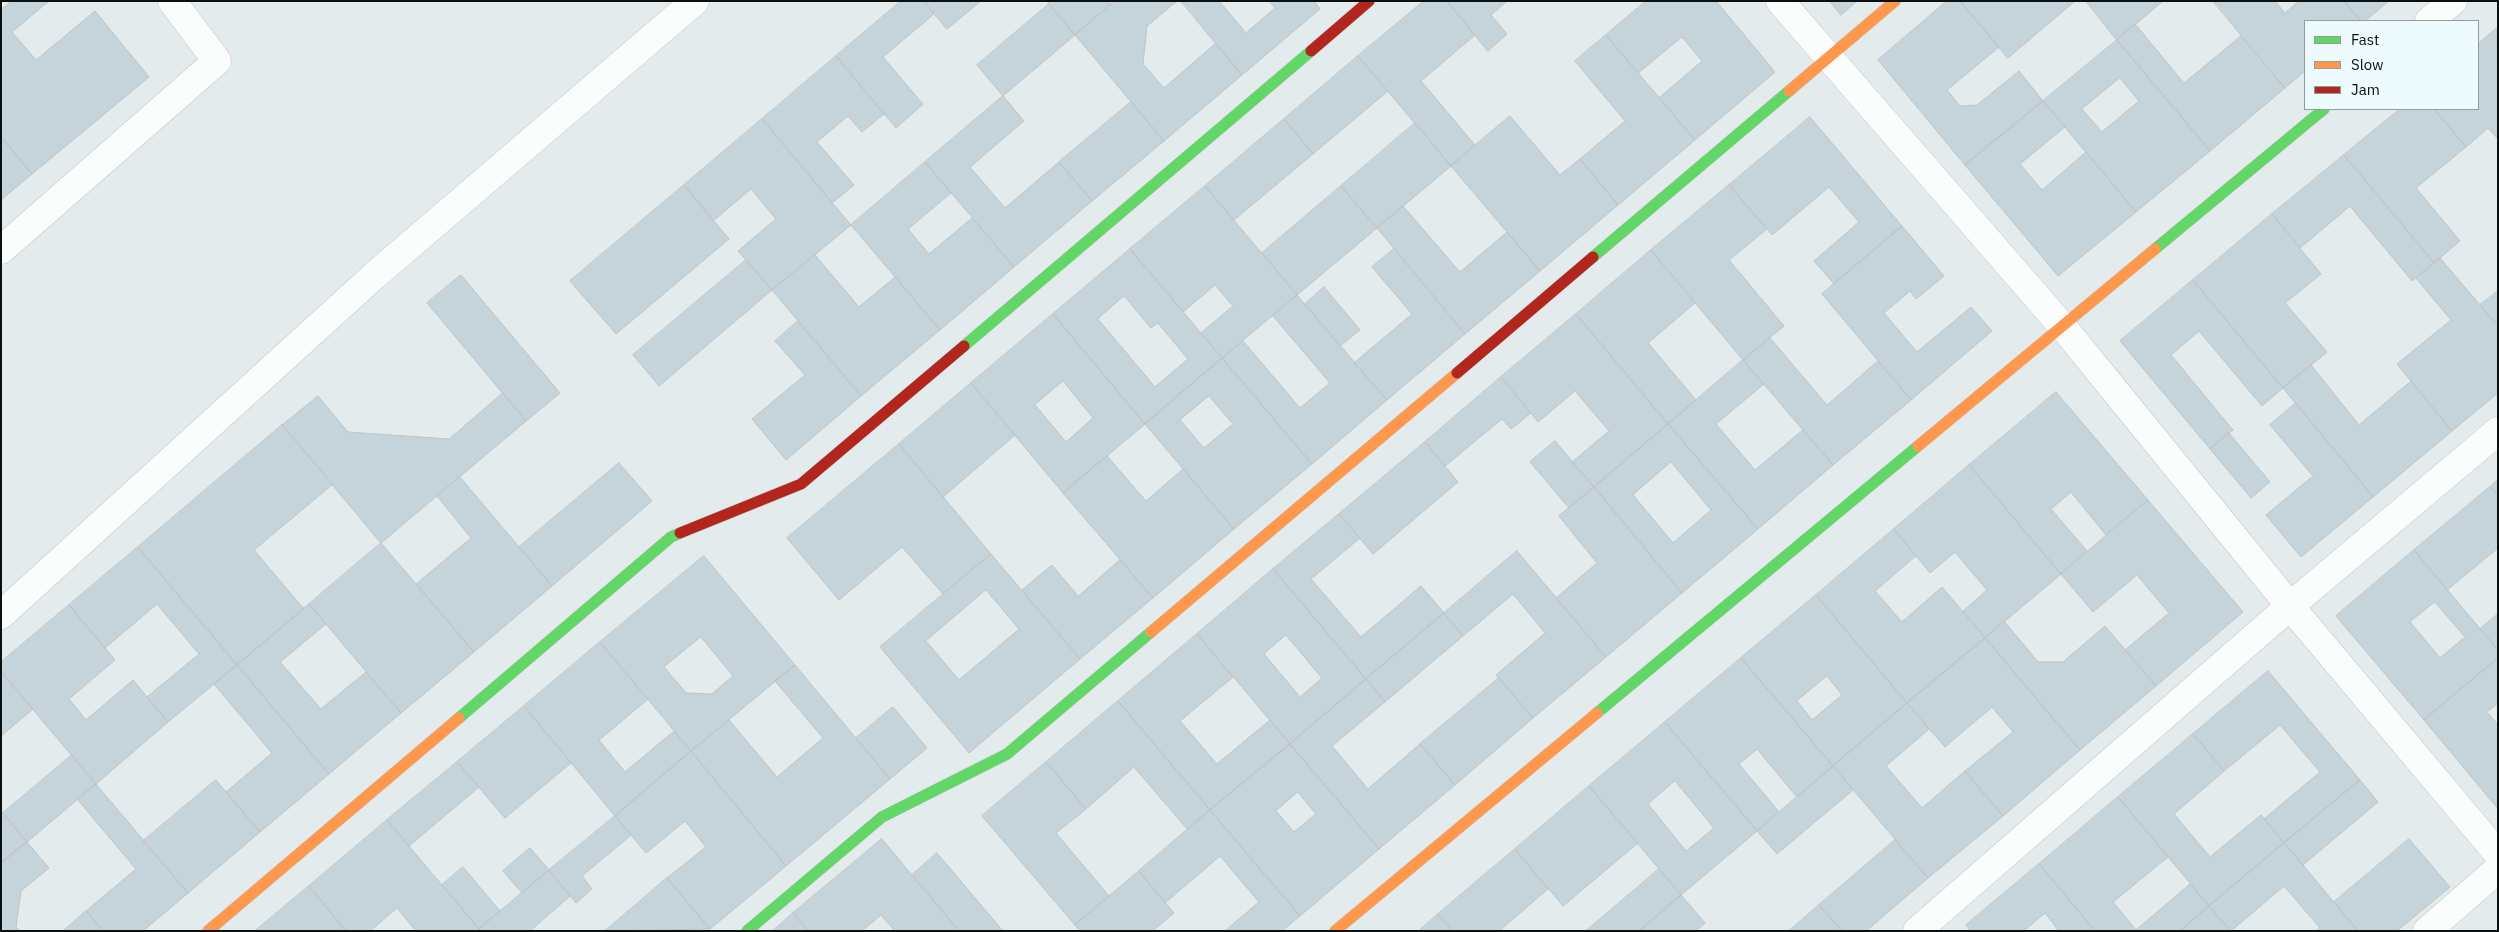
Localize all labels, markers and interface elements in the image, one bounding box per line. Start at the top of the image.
legend [2304,20,2479,110]
text: Fast [2351,30,2379,49]
text: Slow [2351,55,2384,74]
text: Jam [2351,80,2380,99]

